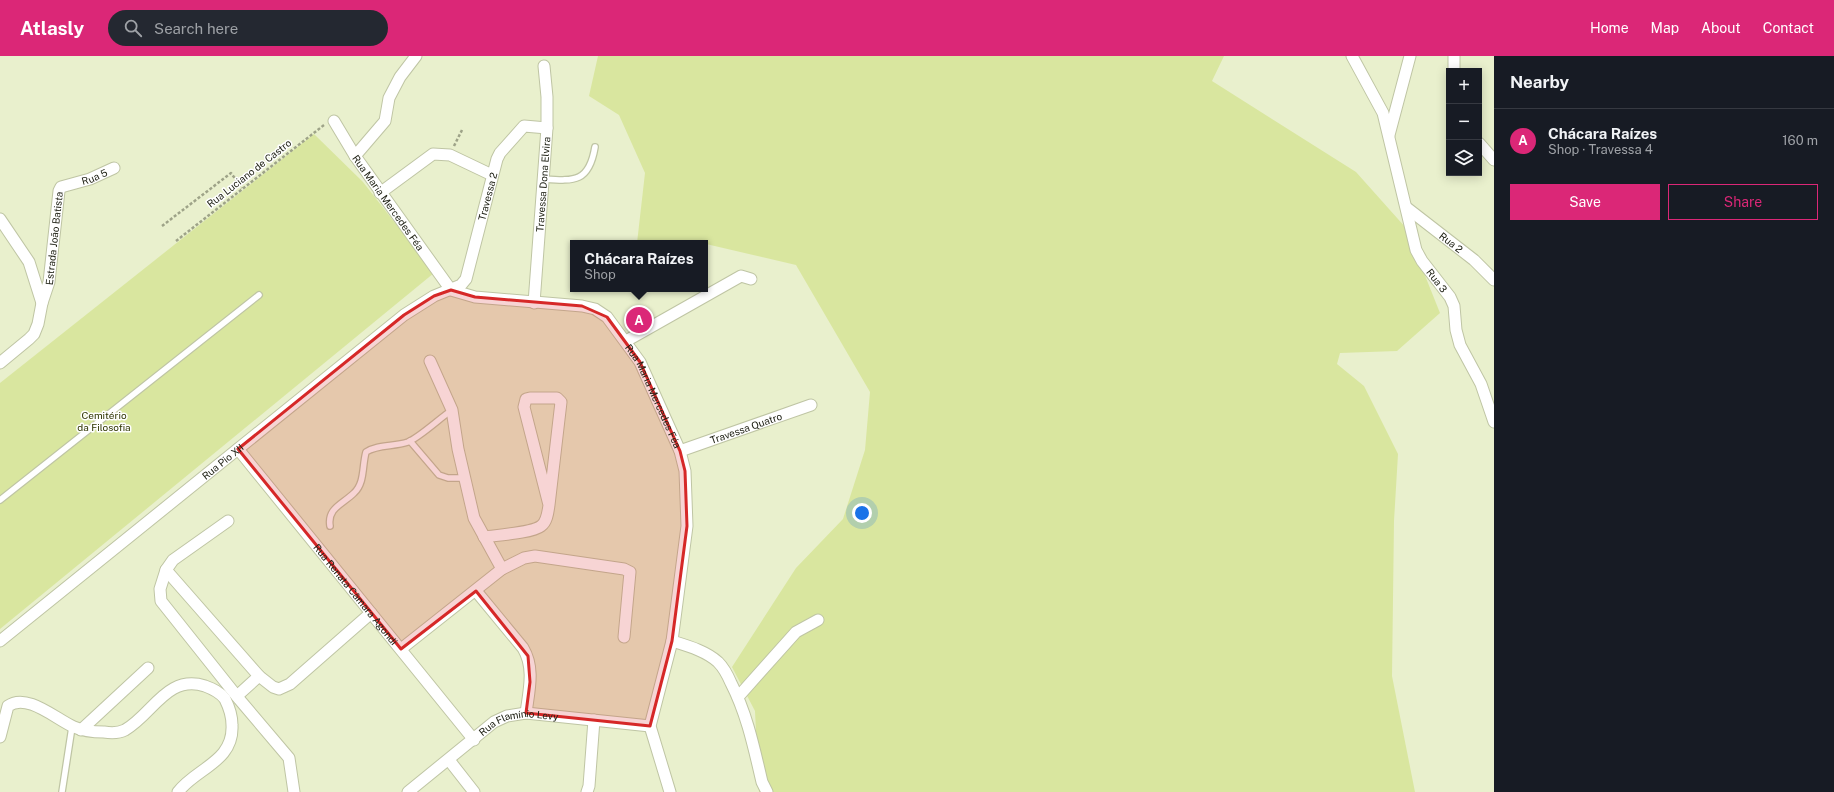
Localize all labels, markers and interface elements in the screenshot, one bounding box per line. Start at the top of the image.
search box [108,10,388,46]
text: Atlasly [20,17,84,39]
icon: search [122,17,144,39]
text: Search here [154,20,238,37]
text: Home [1590,20,1629,36]
text: Map [1651,20,1679,36]
text: About [1701,20,1741,36]
text: Contact [1763,20,1814,36]
map controls [1446,68,1482,176]
button: + [1446,68,1482,104]
text: Nearby [1510,72,1569,92]
button: − [1446,104,1482,140]
text: Chácara Raízes [1548,125,1657,142]
text: A [1518,133,1528,148]
text: 160 m [1782,133,1818,148]
street label: Rua Luciano de Castro [204,136,294,210]
street label: Travessa Dona Elvira [533,136,552,232]
button: layers [1446,140,1482,176]
text: Shop · Travessa 4 [1548,142,1653,157]
street label: Rua Maria Mercedes Féa [350,152,427,253]
street label: Rua 5 [80,166,109,187]
street label: Travessa 2 [475,171,499,222]
button: Save [1510,184,1660,220]
button: Share [1668,184,1818,220]
street label: Estrada João Batista [43,191,65,286]
street label: Rua 2 [1437,229,1465,255]
popup [570,240,708,292]
text: Chácara Raízes [584,250,694,267]
street label: Rua 3 [1424,266,1450,295]
text: Shop [584,267,616,282]
pin: A [626,305,652,335]
street label: Rua Maria Mercedes Féa [623,342,684,450]
park label: Cemitério da Filosofia [77,409,131,433]
street label: Travessa Quatro [708,410,784,446]
street label: Rua Pio XII [199,441,246,482]
your location [852,503,872,523]
street label: Rua Renata Câmara Agondi [311,541,400,647]
street label: Rua Flamínio Levy [476,707,560,738]

